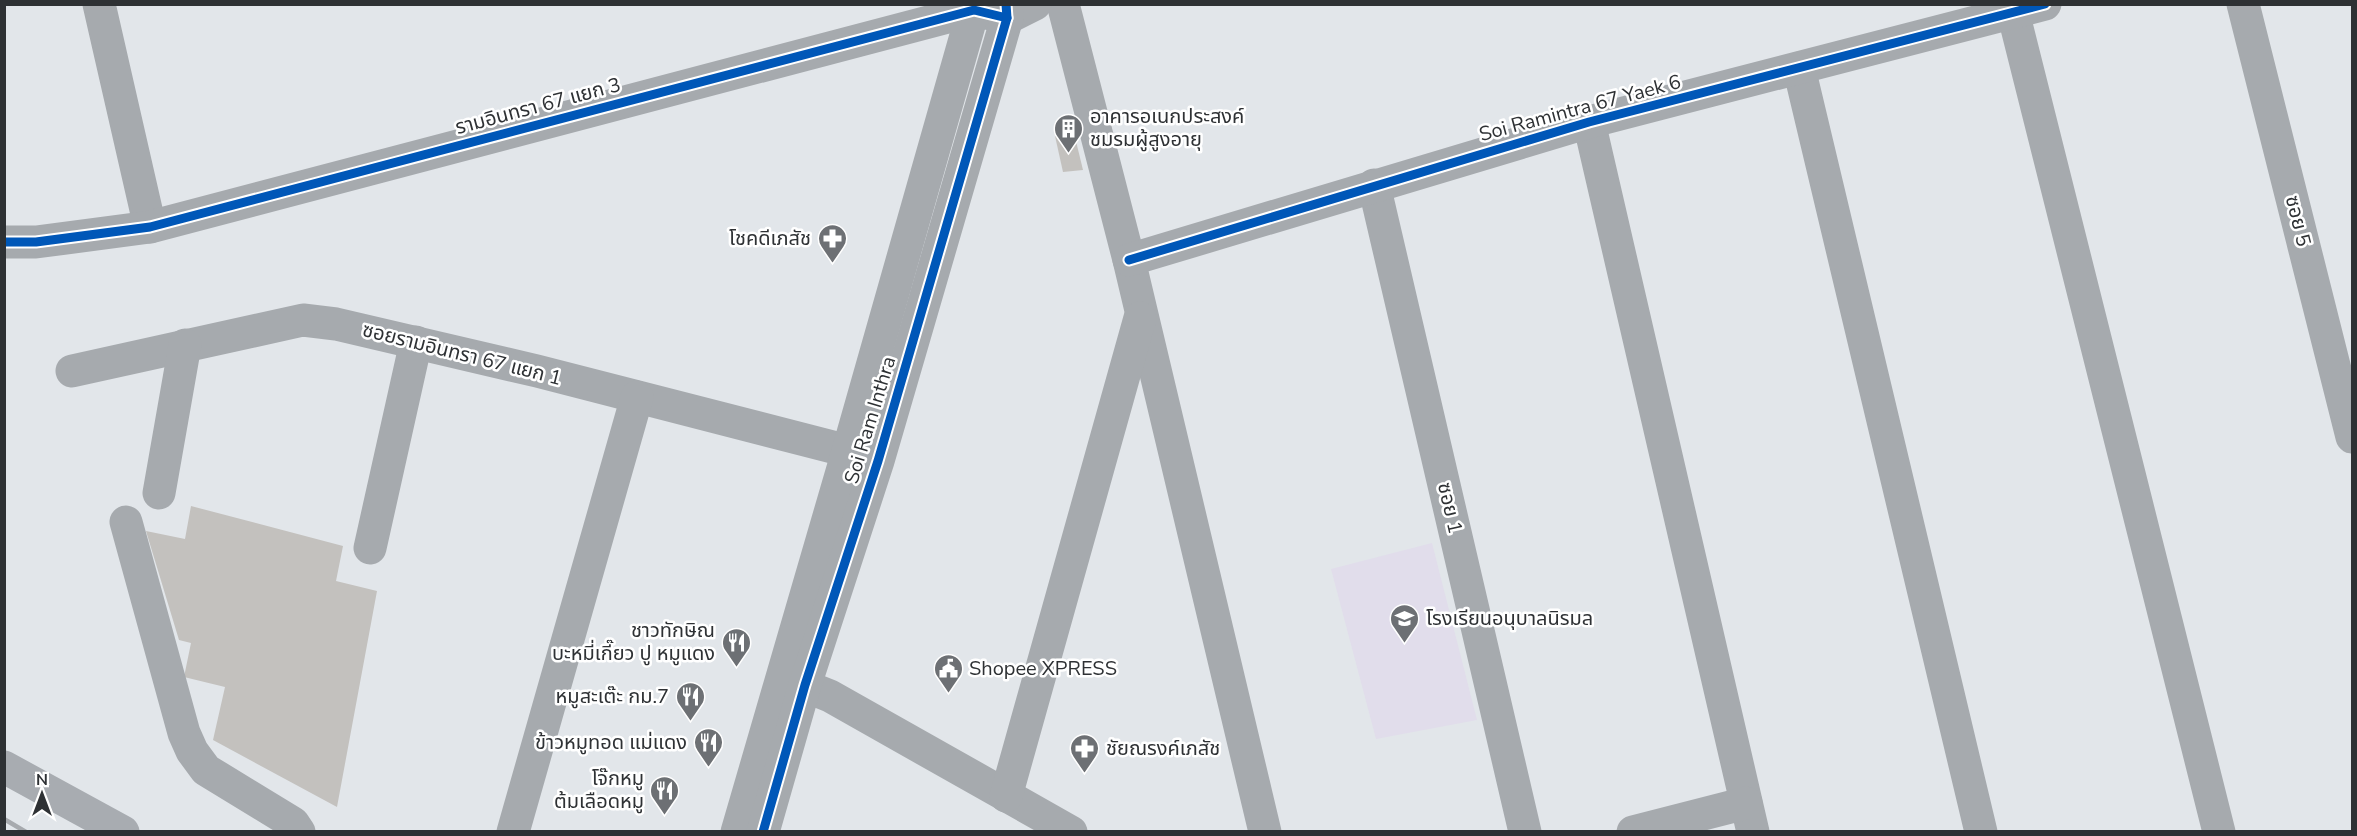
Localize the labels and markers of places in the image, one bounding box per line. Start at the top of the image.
place label: อาคารอเนกประสงค์ ชมรมผู้สูงอายุ [1090,103,1244,153]
building icon: อาคารอเนกประสงค์ ชมรมผู้สูงอายุ [1053,112,1085,154]
pharmacy icon: โชคดีเภสัช [816,222,848,264]
place label: โชคดีเภสัช [729,225,811,252]
school or university icon: โรงเรียนอนุบาลนิรมล [1389,602,1421,644]
place label: โรงเรียนอนุบาลนิรมล [1426,605,1593,632]
place label: ชาวทักษิณ บะหมี่เกี๊ยว ปู หมูแดง [552,617,715,667]
restaurant icon: ชาวทักษิณ บะหมี่เกี๊ยว ปู หมูแดง [720,626,752,668]
public building icon: Shopee XPRESS [932,652,964,694]
place label: Shopee XPRESS [969,655,1117,682]
restaurant icon: หมูสะเต๊ะ กม.7 [674,680,706,722]
place label: หมูสะเต๊ะ กม.7 [556,683,669,710]
restaurant icon: ข้าวหมูทอด แม่แดง [692,726,724,768]
place label: ข้าวหมูทอด แม่แดง [535,729,687,756]
pharmacy icon: ชัยณรงค์เภสัช [1069,732,1101,774]
place label: ชัยณรงค์เภสัช [1106,735,1220,762]
place label: โจ๊กหมู ต้มเลือดหมู [554,765,644,815]
restaurant icon: โจ๊กหมู ต้มเลือดหมู [649,774,681,816]

